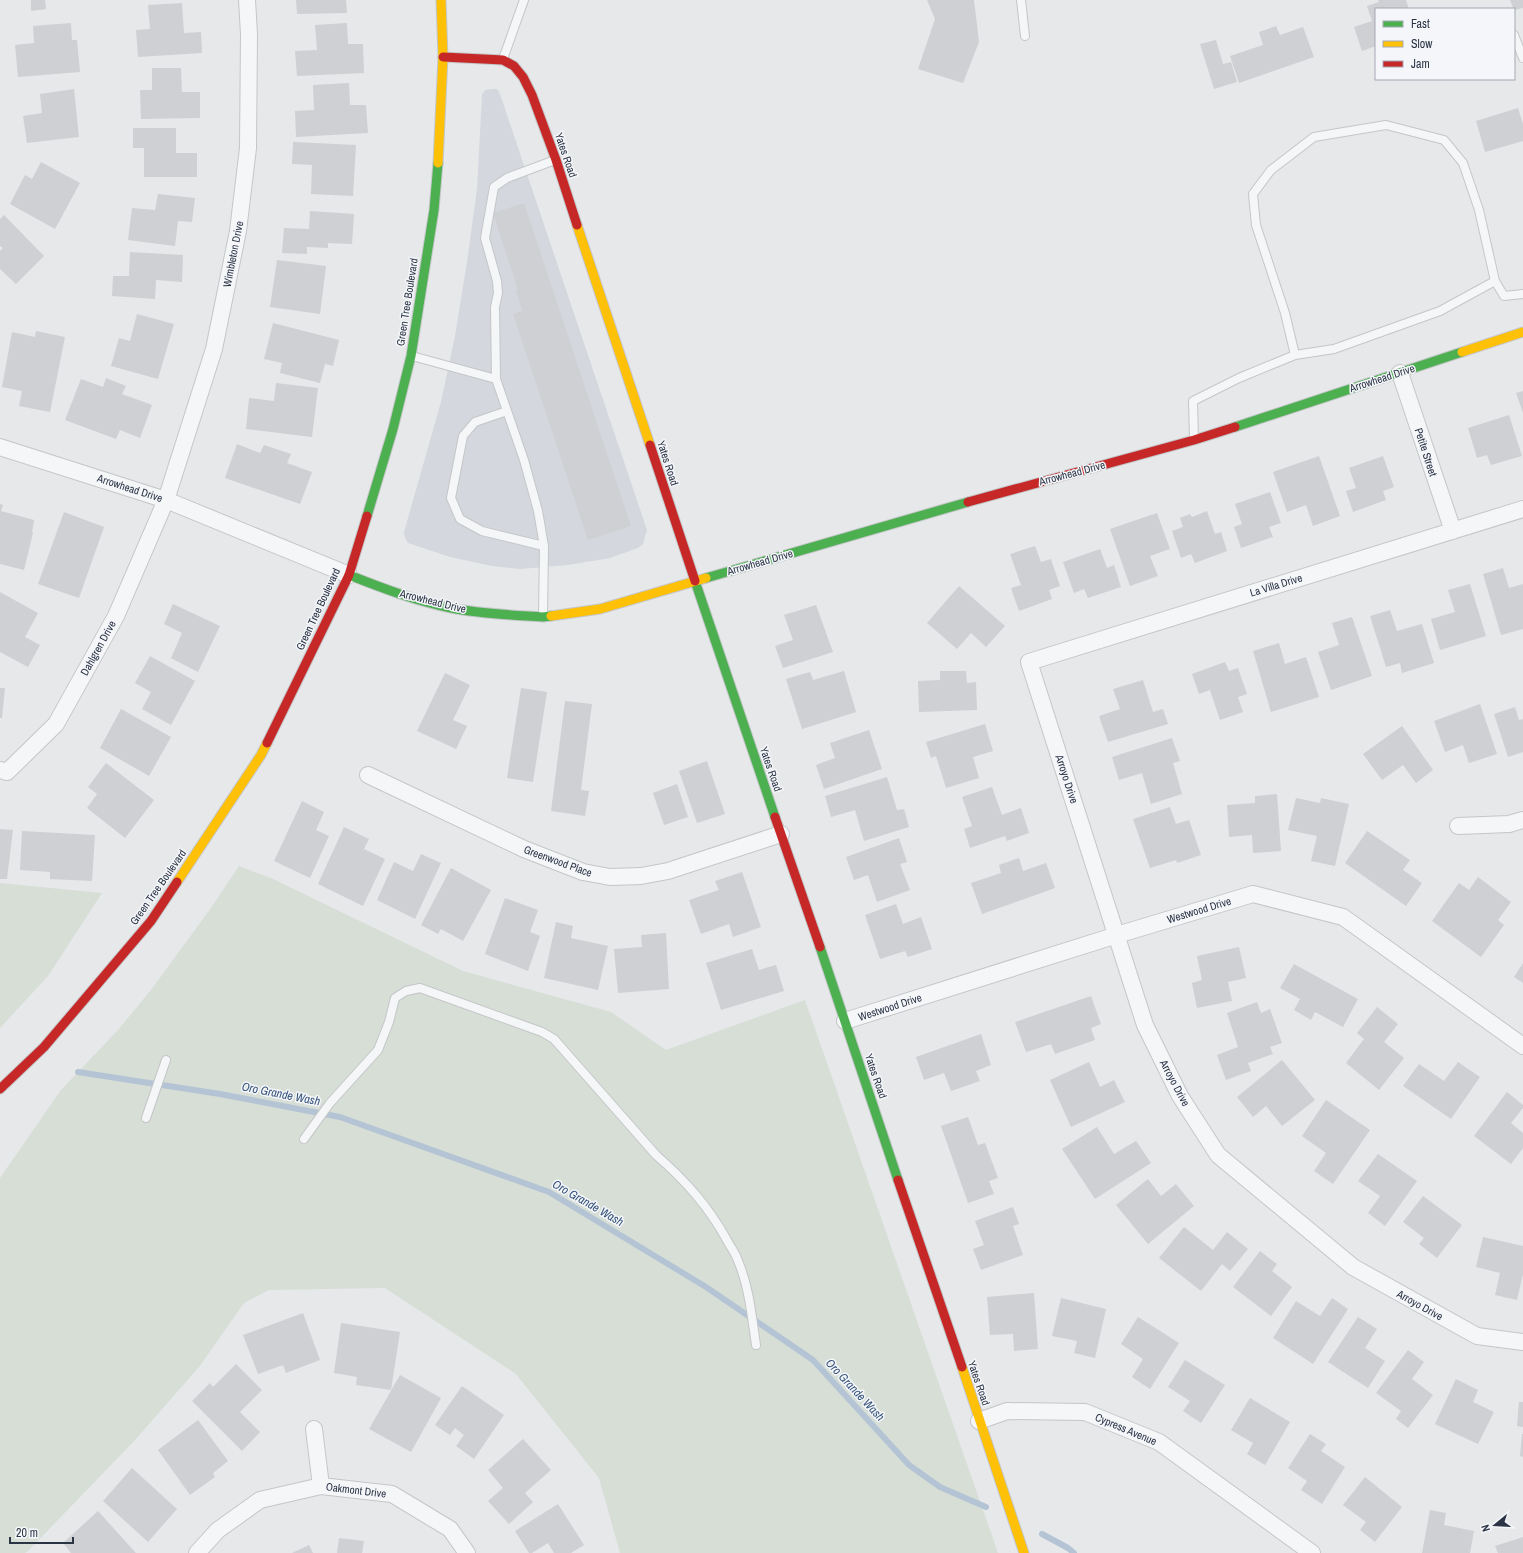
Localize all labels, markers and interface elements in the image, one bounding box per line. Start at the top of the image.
legend [1375,8,1515,80]
text: Fast [1411,16,1430,32]
text: Slow [1411,36,1433,52]
text: Jam [1411,56,1430,72]
street label: Yates Road [552,131,580,179]
street label: Wimbleton Drive [220,220,246,288]
street label: Green Tree Boulevard [393,257,421,347]
street label: Arrowhead Drive [1347,361,1416,395]
street label: Petite Street [1412,426,1441,478]
street label: Yates Road [654,439,682,487]
street label: Arrowhead Drive [1037,457,1106,489]
street label: Arrowhead Drive [95,471,164,505]
street label: Arrowhead Drive [725,546,794,578]
street label: Green Tree Boulevard [293,566,343,652]
street label: La Villa Drive [1248,570,1304,600]
street label: Arrowhead Drive [398,586,468,616]
street label: Dahlgren Drive [77,618,119,678]
street label: Yates Road [757,745,785,793]
street label: Arroyo Drive [1052,752,1081,805]
street label: Greenwood Place [522,842,594,880]
street label: Green Tree Boulevard [127,847,189,927]
street label: Westwood Drive [1165,894,1233,926]
street label: Westwood Drive [856,990,924,1024]
street label: Yates Road [862,1052,890,1100]
street label: Arroyo Drive [1156,1056,1193,1109]
water label: Oro Grande Wash [240,1079,322,1109]
water label: Oro Grande Wash [550,1176,626,1230]
street label: Arroyo Drive [1394,1286,1446,1323]
water label: Oro Grande Wash [822,1355,888,1425]
street label: Yates Road [965,1359,993,1407]
street label: Cypress Avenue [1093,1410,1159,1448]
street label: Oakmont Drive [325,1479,387,1501]
north arrow [1475,1505,1515,1545]
scale bar [10,1519,73,1545]
text: N [1478,1523,1493,1533]
text: 20 m [16,1525,38,1541]

